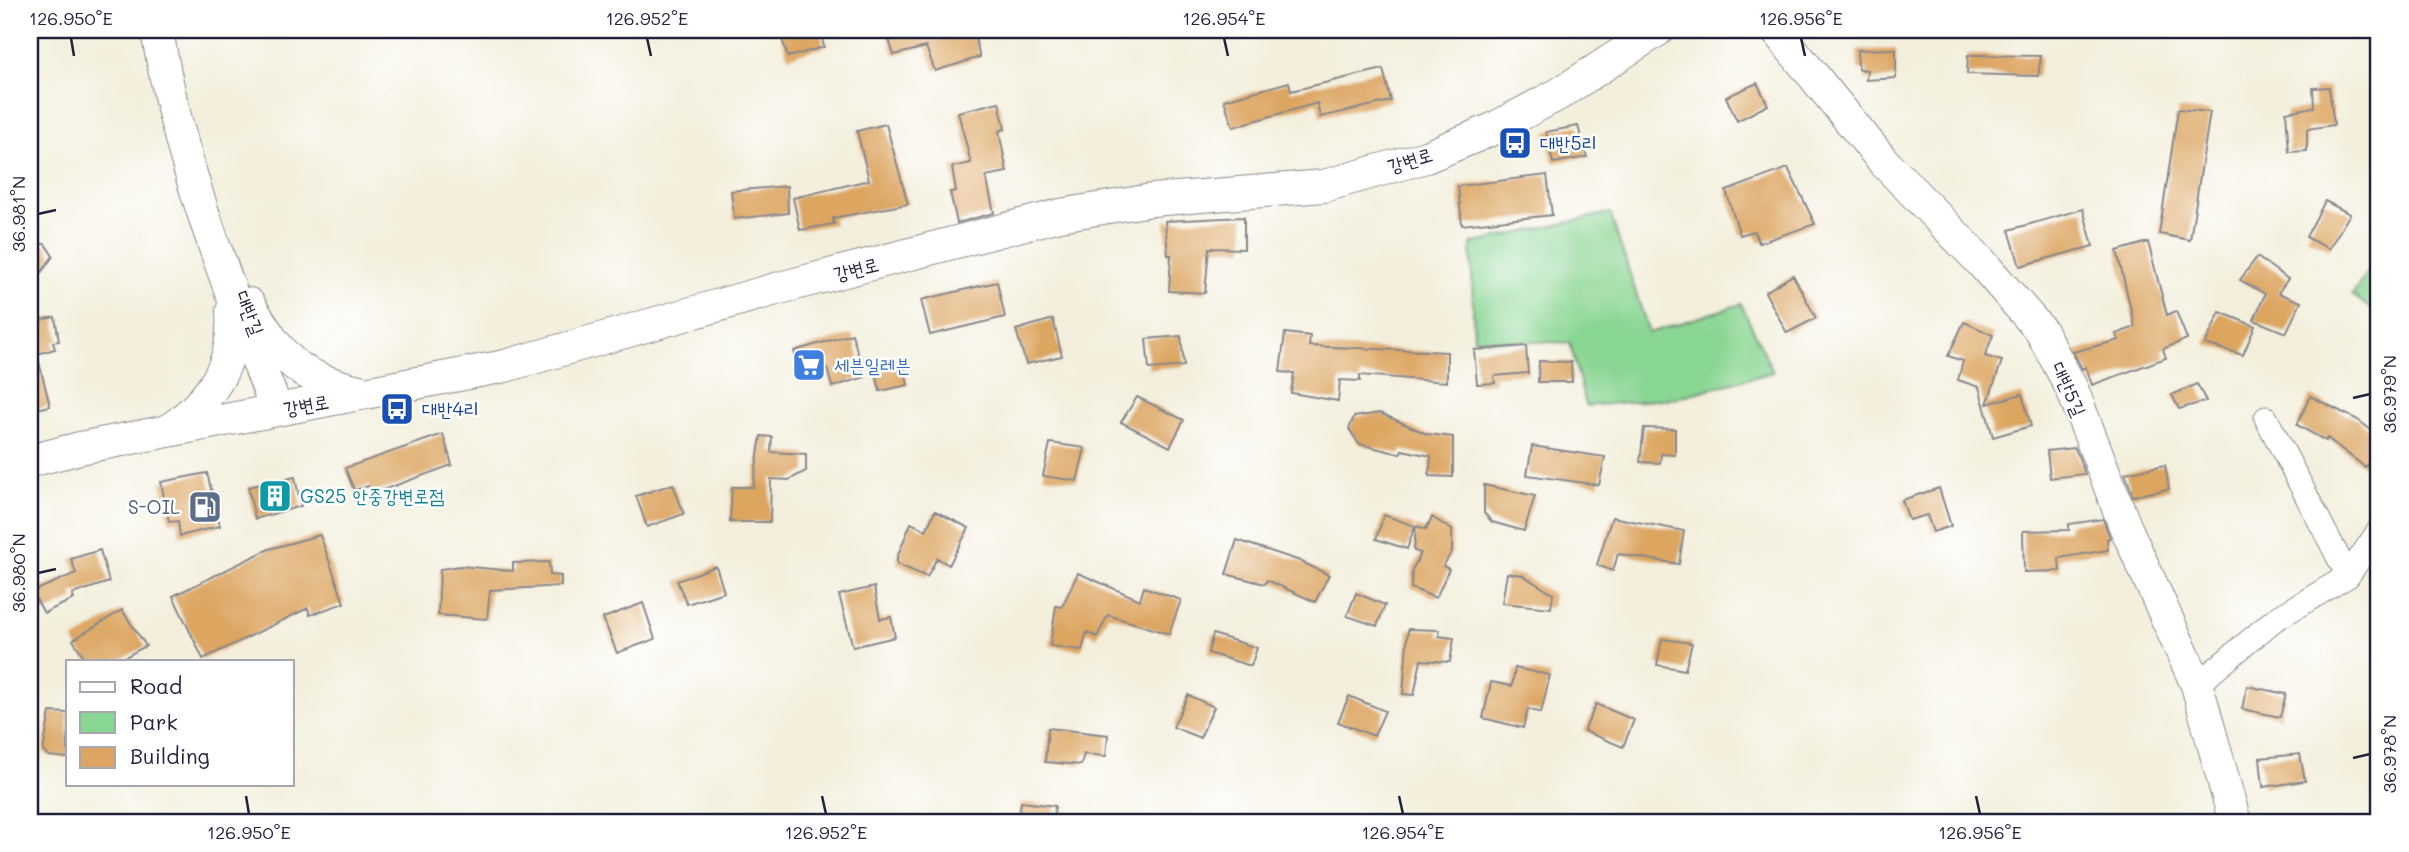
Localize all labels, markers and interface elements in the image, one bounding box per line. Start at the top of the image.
text: 126.950°E [29,6,113,30]
text: 126.952°E [606,6,688,30]
text: 126.954°E [1182,6,1266,30]
text: 126.956°E [1759,6,1843,30]
bus stop icon: 대반5리 [1496,124,1534,162]
place label: 대반5리 [1540,130,1597,155]
street label: 강변로 [1384,141,1435,178]
text: 36.981°N [6,176,30,252]
street label: 강변로 [831,251,881,286]
street label: 대반길 [231,287,270,339]
supermarket icon: 세븐일레븐 [790,346,828,384]
place label: 세븐일레븐 [834,352,910,377]
text: 36.979°N [2377,355,2401,433]
street label: 대반5길 [2046,358,2092,420]
street label: 강변로 [281,388,331,421]
bus stop icon: 대반4리 [378,390,416,428]
place label: 대반4리 [422,396,479,421]
building icon: GS25 안중강변로점 [256,477,294,515]
place label: GS25 안중강변로점 [300,483,444,508]
fuel station icon: S-OIL [186,488,224,526]
place label: S-OIL [128,494,180,519]
text: 36.980°N [6,533,30,613]
legend [66,660,294,786]
text: Road [130,672,182,699]
text: Park [130,708,178,735]
text: 36.978°N [2377,715,2401,793]
text: Building [130,742,210,769]
text: 126.950°E [207,820,291,844]
text: 126.952°E [785,820,867,844]
text: 126.954°E [1361,820,1445,844]
text: 126.956°E [1938,820,2022,844]

